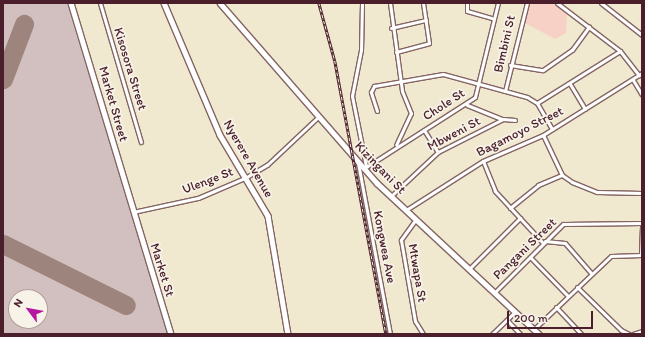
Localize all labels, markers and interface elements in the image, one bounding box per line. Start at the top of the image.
street label: Bimbini St [491,14,519,74]
street label: Kisosora Street [110,26,150,112]
street label: Market Street [95,65,131,143]
street label: Chole St [420,86,468,124]
street label: Bagamoyo Street [474,103,566,161]
street label: Mbweni St [425,114,483,154]
street label: Nyerere Avenue [219,117,277,201]
street label: Kizingani St [351,138,409,198]
street label: Ulenge St [180,164,236,198]
street label: Kongwea Ave [369,209,399,285]
street label: Pangani Street [490,215,560,283]
street label: Market St [147,241,177,299]
street label: Mtwapa St [404,243,430,303]
north arrow [8,289,48,329]
text: N [11,296,26,310]
scale bar [509,303,595,329]
text: 200 m [514,311,548,325]

